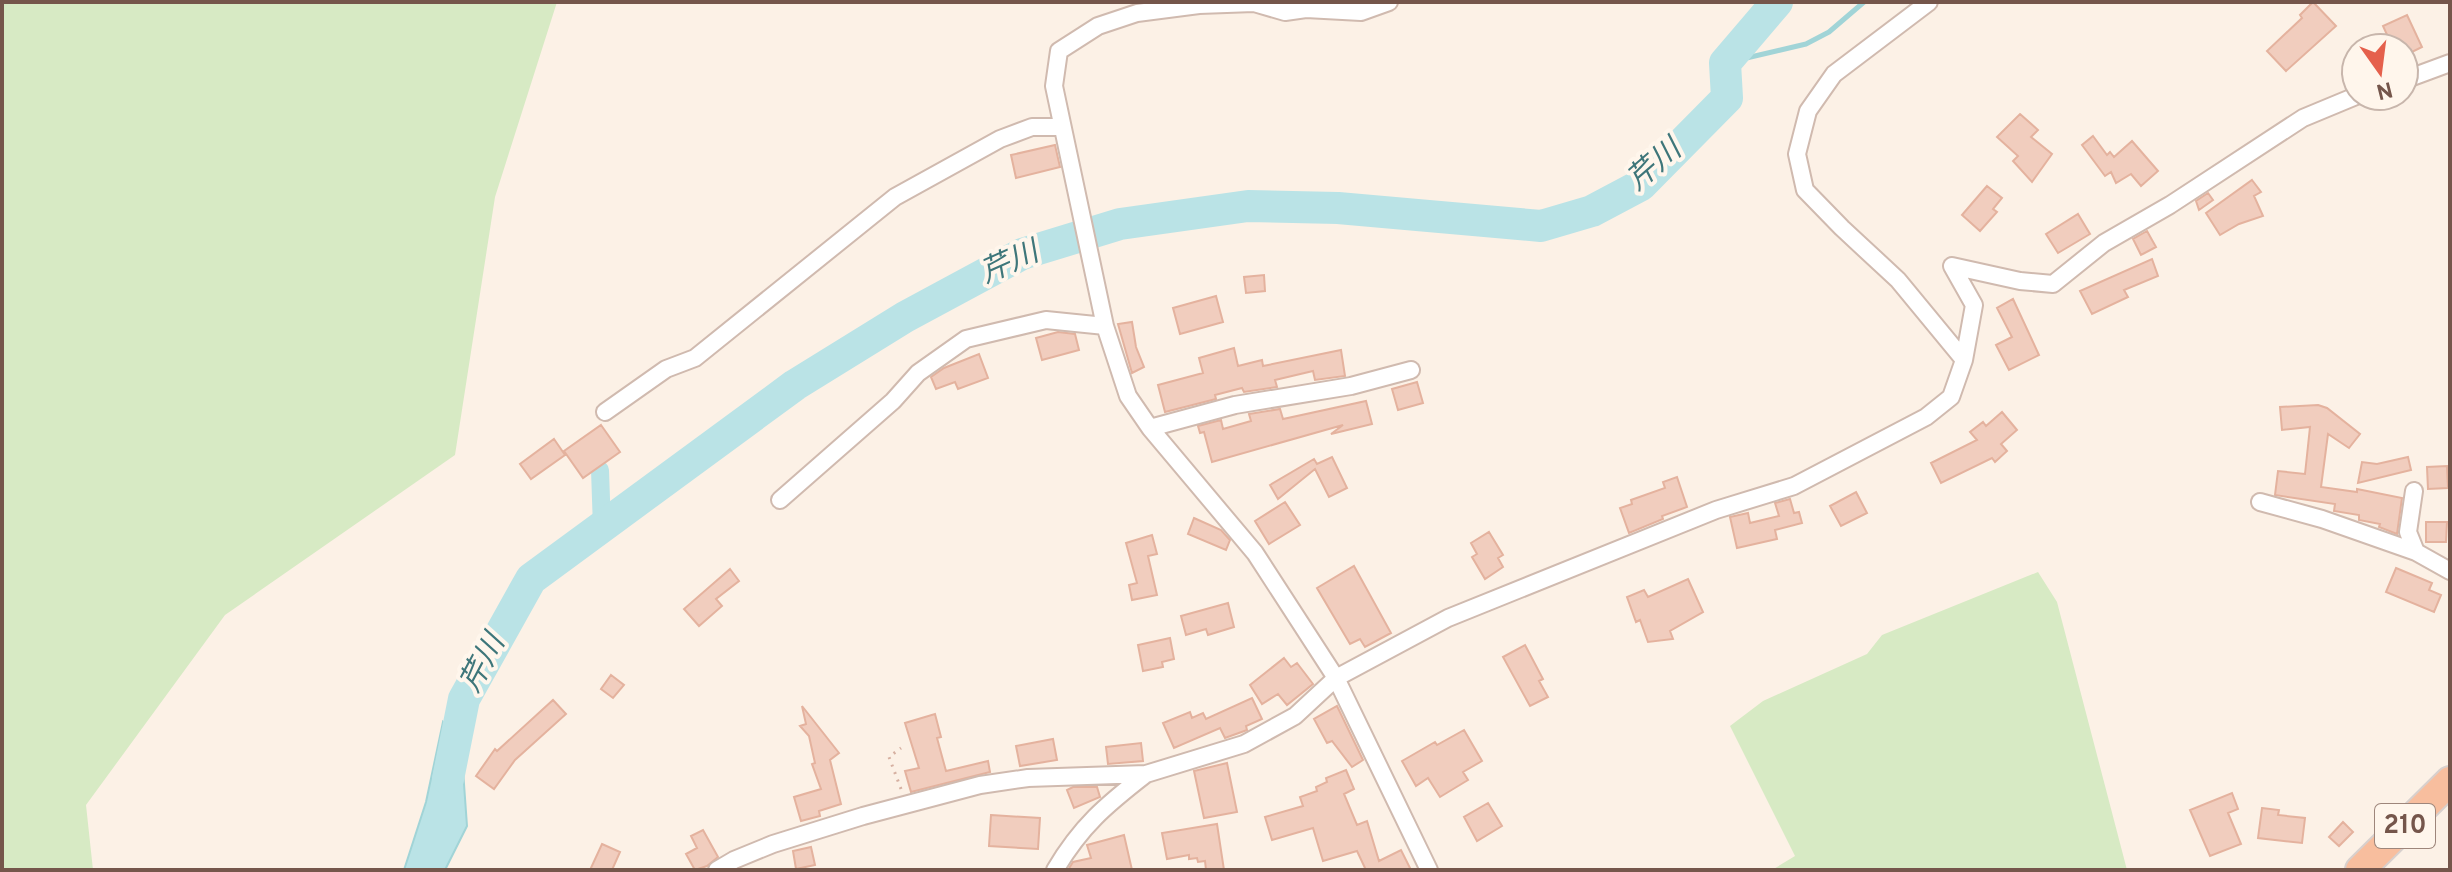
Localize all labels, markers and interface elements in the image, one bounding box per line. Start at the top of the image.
north arrow [2340,32,2420,112]
text: N [2373,74,2395,104]
water label: 芹川 [1620,130,1692,200]
water label: 芹川 [975,234,1048,293]
water label: 芹川 [454,626,516,699]
road number: 210 [2375,804,2435,848]

